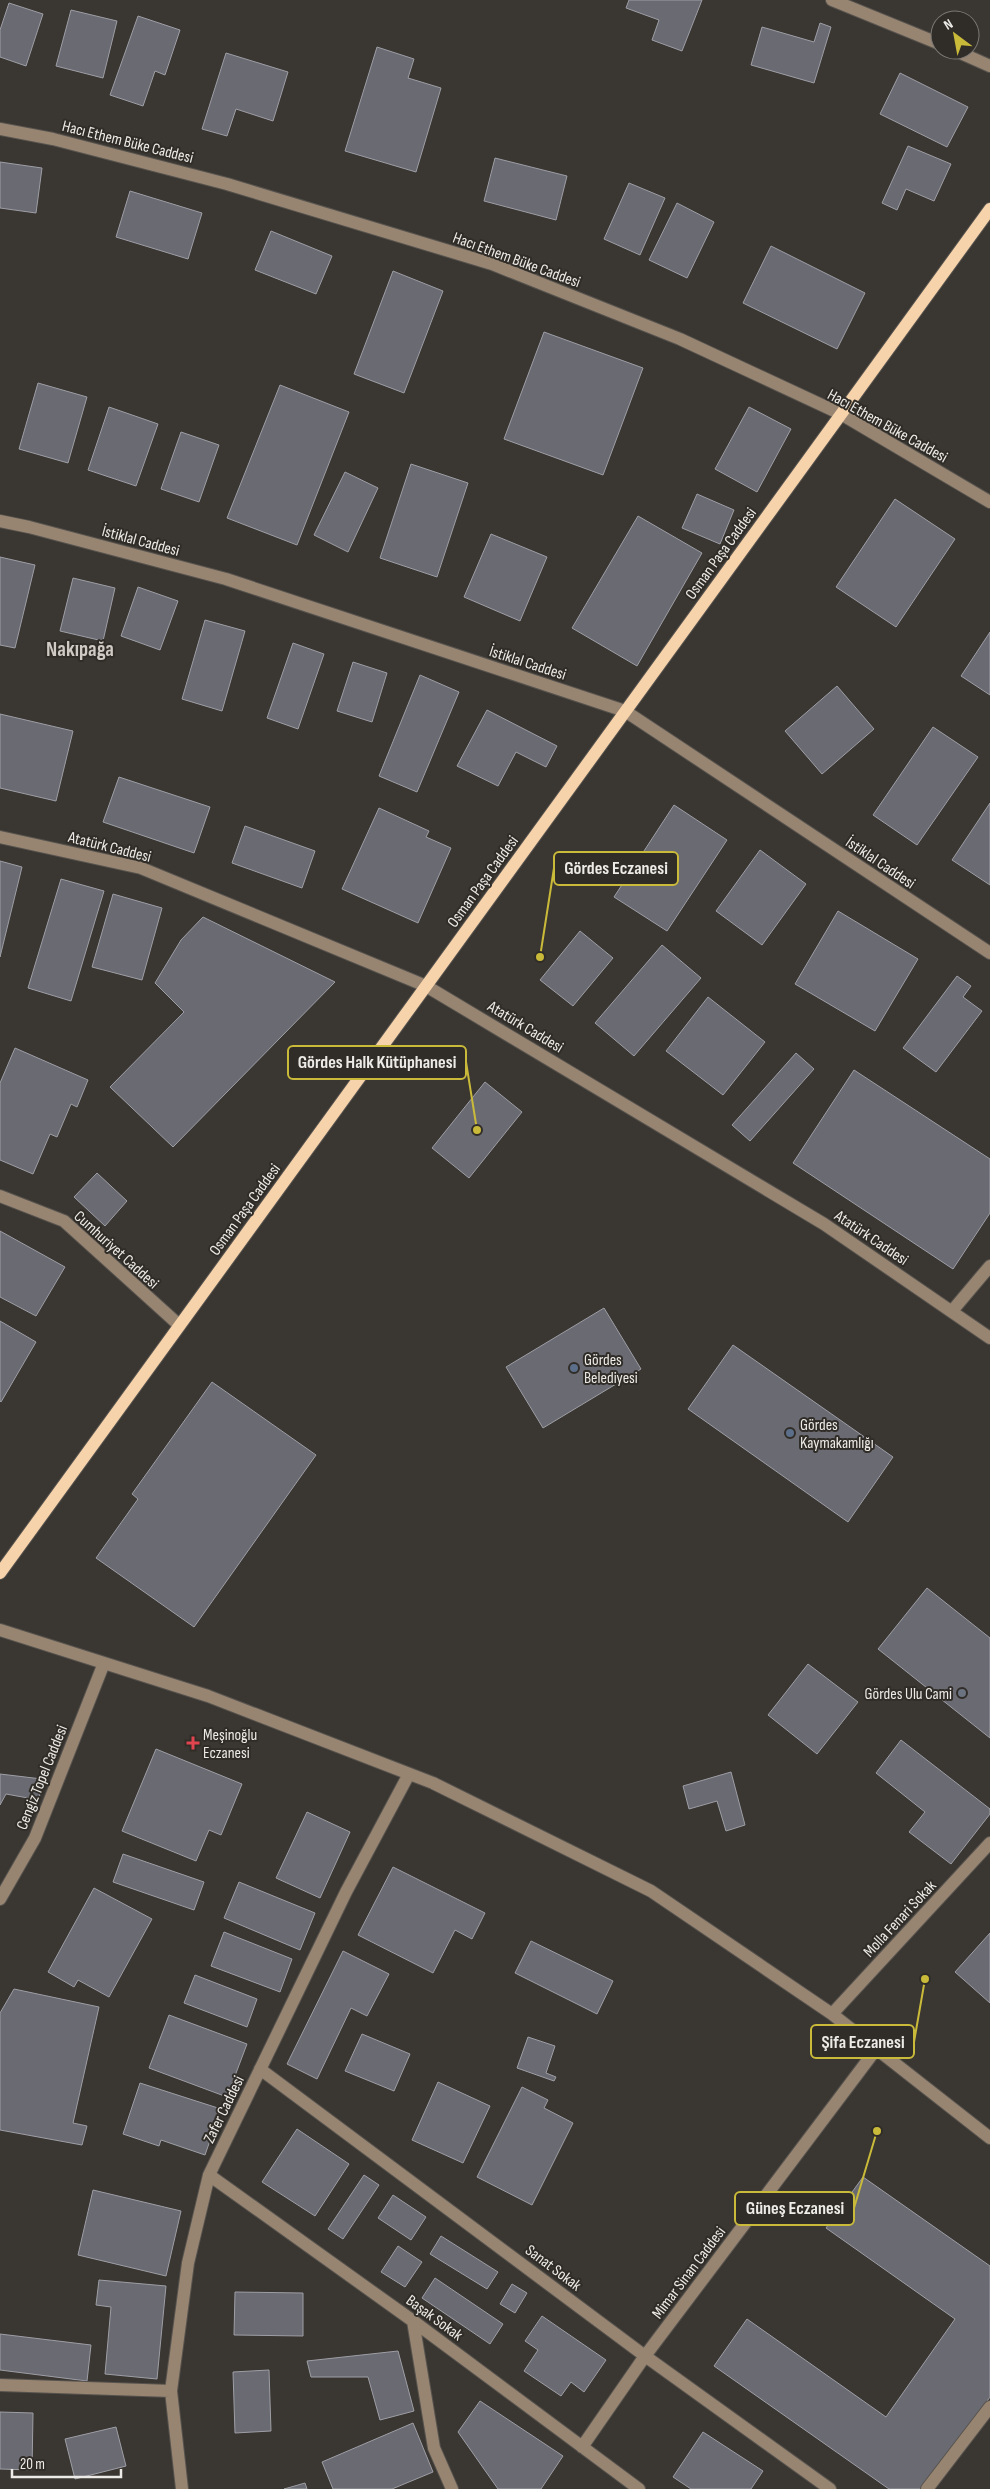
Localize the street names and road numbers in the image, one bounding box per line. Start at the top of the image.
street label: Hacı Ethem Büke Caddesi [60,117,195,168]
street label: Hacı Ethem Büke Caddesi [450,228,583,292]
street label: Hacı Ethem Büke Caddesi [824,385,951,467]
street label: Osman Paşa Caddesi [682,504,761,603]
street label: İstiklal Caddesi [100,522,182,561]
street label: İstiklal Caddesi [487,642,568,685]
street label: Atatürk Caddesi [65,828,153,867]
street label: Osman Paşa Caddesi [444,832,523,931]
street label: İstiklal Caddesi [842,833,919,893]
street label: Atatürk Caddesi [483,997,566,1057]
street label: Osman Paşa Caddesi [206,1160,285,1259]
street label: Atatürk Caddesi [830,1206,912,1270]
street label: Cumhuriyet Caddesi [70,1207,162,1293]
street label: Cengiz Topel Caddesi [13,1722,72,1833]
street label: Molla Fenari Sokak [860,1877,940,1961]
street label: Zafer Caddesi [200,2073,249,2146]
street label: Mimar Sinan Caddesi [648,2223,730,2323]
street label: Sanat Sokak [521,2241,585,2295]
street label: Başak Sokak [402,2291,466,2345]

